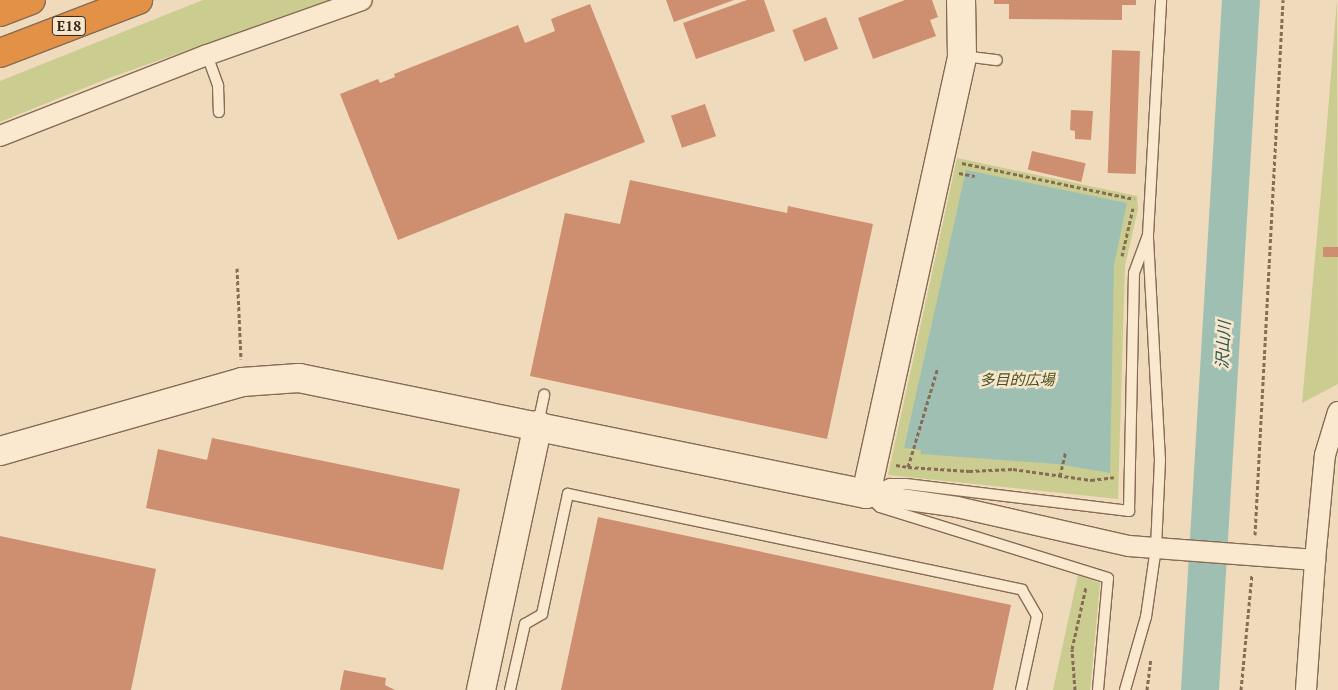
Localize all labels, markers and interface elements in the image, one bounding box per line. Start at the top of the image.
road number: E18 [52,15,86,38]
water label: 沢山川 [1212,321,1234,369]
park label: 多目的広場 [980,371,1054,389]

